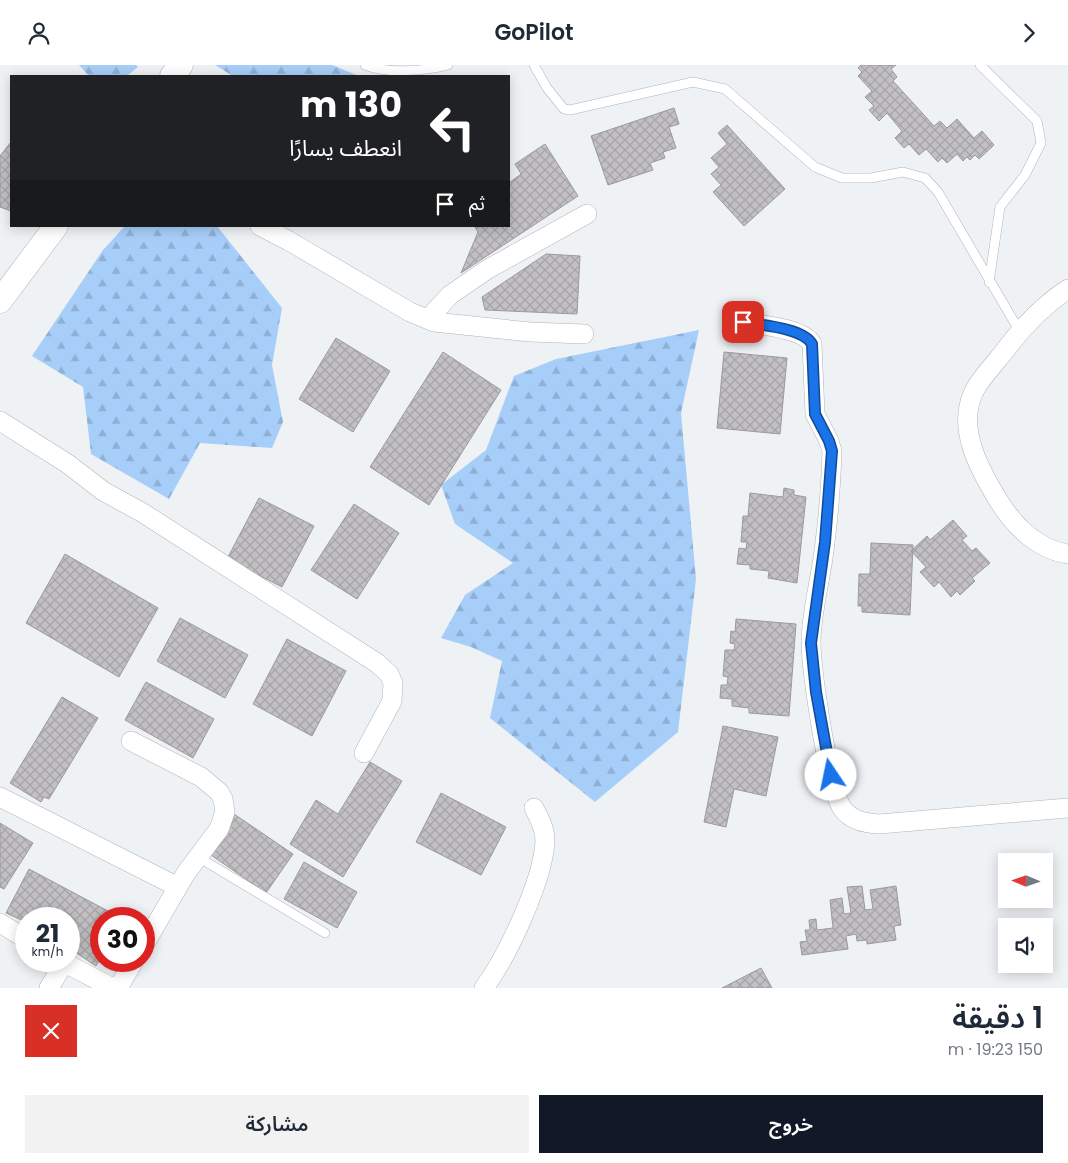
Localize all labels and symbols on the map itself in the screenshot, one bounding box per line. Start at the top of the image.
pin [722,301,764,343]
position arrow [804,748,856,800]
north arrow [998,853,1052,907]
speed limit sign: 30 [90,907,155,972]

